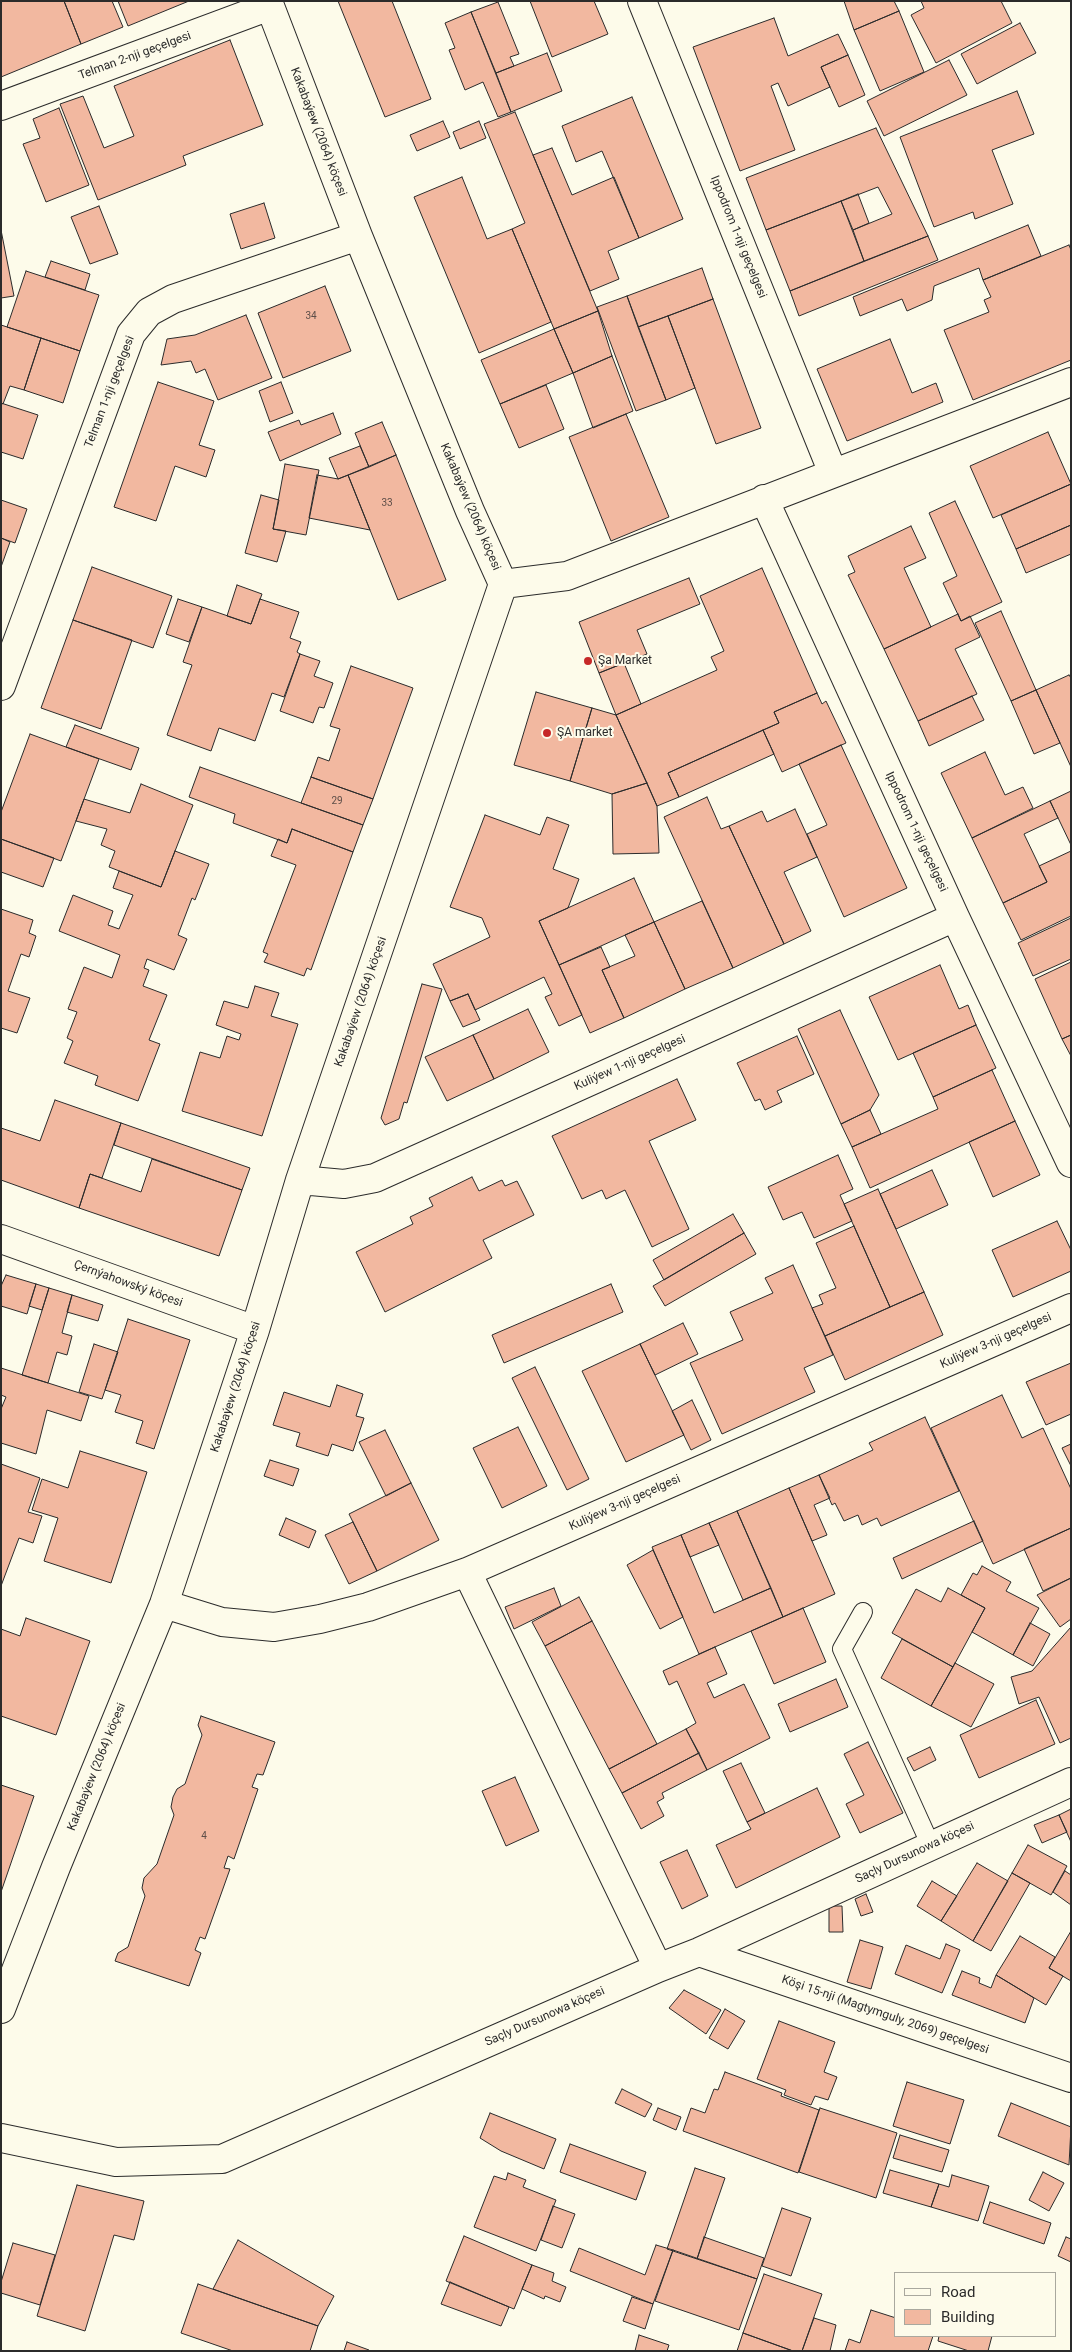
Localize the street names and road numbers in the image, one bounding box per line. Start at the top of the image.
street label: Telman 2-nji geçelgesi [77,29,193,83]
street label: Kakabaýew (2064) köçesi [287,66,349,198]
street label: Ippodrom 1-nji geçelgesi [707,174,769,300]
street label: Telman 1-nji geçelgesi [82,334,138,450]
street label: Kakabaýew (2064) köçesi [437,441,503,573]
street label: Ippodrom 1-nji geçelgesi [882,770,950,894]
street label: Kakabaýew (2064) köçesi [332,935,390,1069]
street label: Kuliýew 1-nji geçelgesi [572,1032,688,1094]
street label: Çernýahowský köçesi [71,1258,185,1310]
street label: Kuliýew 3-nji geçelgesi [938,1310,1054,1372]
street label: Kakabaýew (2064) köçesi [208,1320,264,1454]
street label: Kuliýew 3-nji geçelgesi [567,1472,683,1534]
street label: Kakabaýew (2064) köçesi [65,1701,129,1833]
street label: Saçly Dursunowa köçesi [853,1819,977,1887]
street label: Köşi 15-nji (Magtymguly, 2069) geçelgesi [780,1973,990,2057]
street label: Saçly Dursunowa köçesi [483,1984,607,2050]

